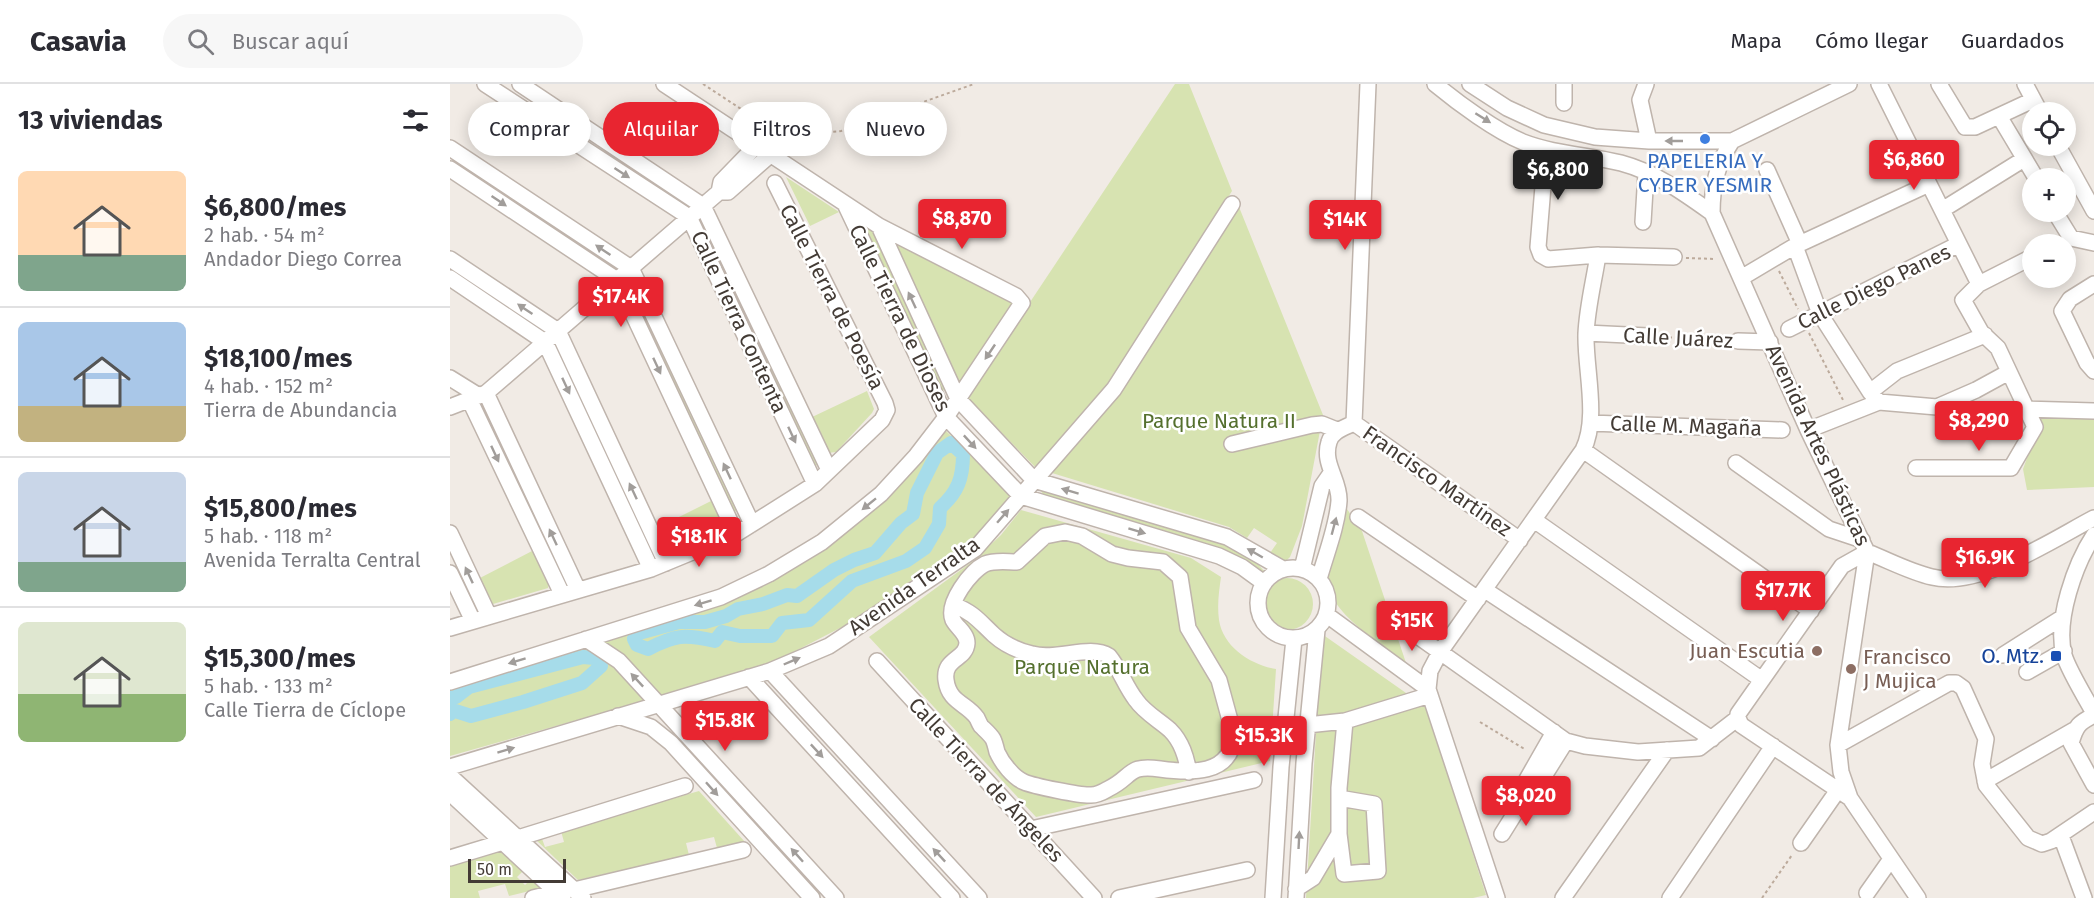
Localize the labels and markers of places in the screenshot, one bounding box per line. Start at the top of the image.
marker: PAPELERIA Y CYBER YESMIR [1698,132,1712,146]
pin: $6,860 [1865,140,1963,191]
place label: PAPELERIA Y CYBER YESMIR [1638,148,1772,198]
pin: $6,800 [1509,150,1607,201]
pin: $8,870 [913,199,1011,250]
pin: $14K [1309,200,1381,251]
pin: $17.4K [572,277,670,328]
pin: $8,290 [1930,401,2028,452]
pin: $18.1K [650,517,748,568]
pin: $16.9K [1936,538,2034,589]
pin: $17.7K [1734,571,1832,622]
pin: $15K [1376,601,1448,652]
place label: Juan Escutia [1689,638,1805,664]
place label: O. Mtz. [1981,643,2044,669]
marker: Juan Escutia [1810,644,1824,658]
place label: Francisco J Mujica [1863,644,1951,694]
marker: O. Mtz. [2049,649,2063,663]
marker: Francisco J Mujica [1844,662,1858,676]
pin: $15.8K [676,701,774,752]
pin: $15.3K [1215,716,1313,767]
pin: $8,020 [1477,776,1575,827]

